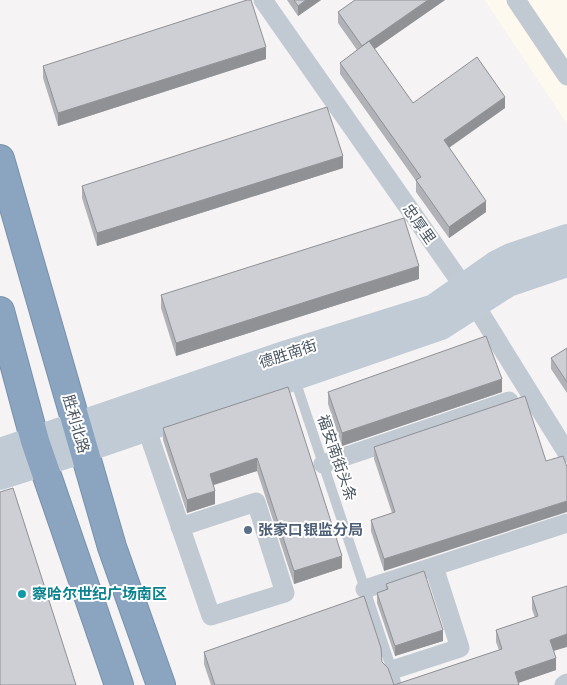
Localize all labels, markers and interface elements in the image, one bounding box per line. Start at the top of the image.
street label: 忠厚里 [399,200,439,248]
street label: 德胜南街 [257,336,319,372]
street label: 胜利北路 [59,393,93,455]
street label: 福安南街头条 [314,413,360,503]
place label: 张家口银监分局 [258,521,363,539]
marker: 张家口银监分局 [242,524,254,536]
place label: 察哈尔世纪广场南区 [32,585,167,603]
marker: 察哈尔世纪广场南区 [16,588,28,600]

